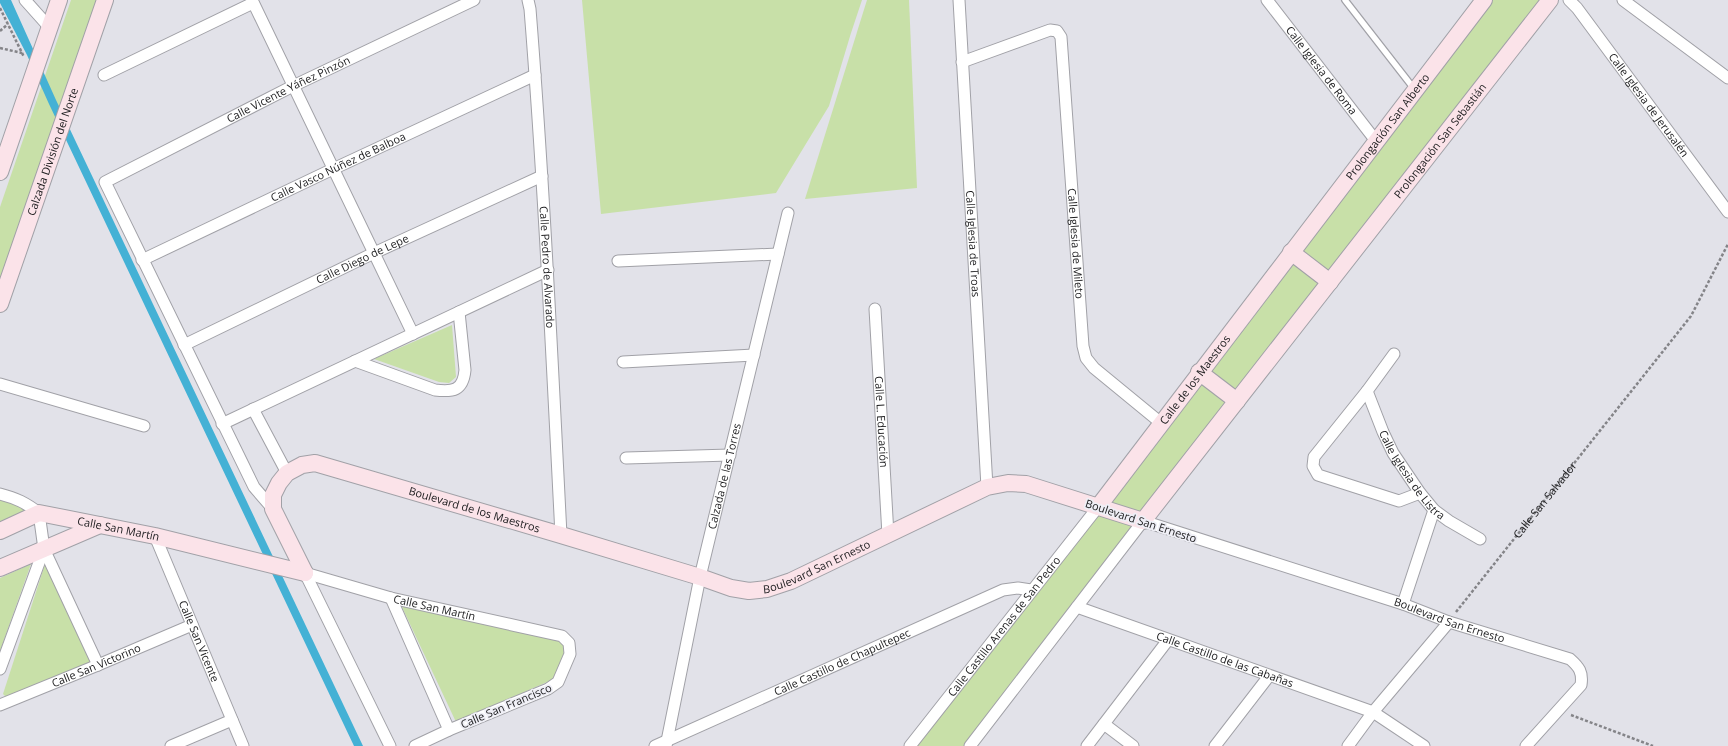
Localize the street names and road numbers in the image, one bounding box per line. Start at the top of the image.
street label: Calle Iglesia de Roma [1283,23,1361,118]
street label: Calle Iglesia de Jerusalén [1606,50,1693,160]
street label: Calle Vicente Yáñez Pinzón [224,52,352,126]
street label: Prolongación San Alberto [1342,70,1433,183]
street label: Prolongación San Sebastián [1390,80,1489,201]
street label: Calzada División del Norte [23,86,81,218]
street label: Calle Vasco Núñez de Balboa [268,128,408,205]
street label: Calle Iglesia de Mileto [1065,188,1088,300]
street label: Calle Iglesia de Troas [963,190,984,297]
street label: Calle Pedro de Alvarado [537,206,558,329]
street label: Calle Diego de Lepe [313,230,411,287]
street label: Calle de los Maestros [1156,332,1233,427]
street label: Calle L. Educación [872,376,892,468]
street label: Calzada de las Torres [704,422,744,531]
street label: Calle Iglesia de Listra [1376,427,1448,523]
street label: Calle San Salvador [1509,458,1580,541]
street label: Boulevard de los Maestros [407,483,542,536]
street label: Boulevard San Ernesto [1084,495,1199,546]
street label: Calle San Martín [76,513,161,544]
street label: Boulevard San Ernesto [762,536,873,596]
street label: Calle Castillo Arenas de San Pedro [944,553,1064,699]
street label: Calle San Martín [392,591,477,624]
street label: Boulevard San Ernesto [1392,594,1507,646]
street label: Calle San Vicente [176,598,223,684]
street label: Calle Castillo de Chapultepec [771,625,912,699]
street label: Calle Castillo de las Cabañas [1154,628,1296,690]
street label: Calle San Victorino [49,640,143,690]
street label: Calle San Francisco [458,679,554,732]

